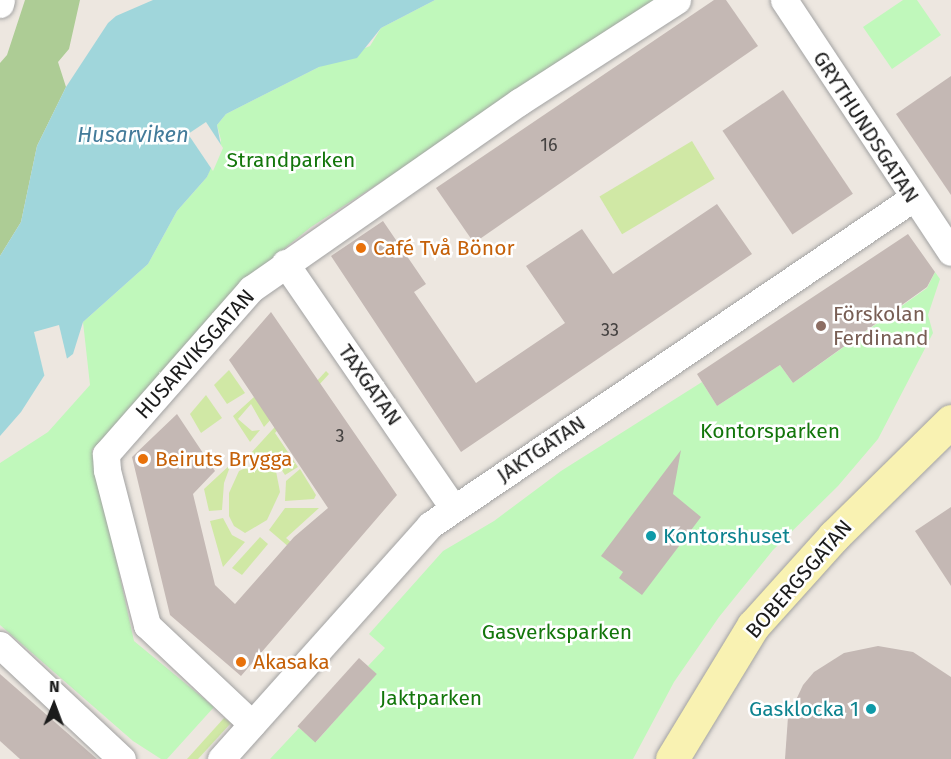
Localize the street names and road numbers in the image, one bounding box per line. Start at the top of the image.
street label: GRYTHUNDSGATAN [808,46,924,208]
street label: HUSARVIKSGATAN [130,284,260,424]
street label: TAXGATAN [333,340,407,430]
street label: JAKTGATAN [492,410,590,488]
street label: BOBERGSGATAN [741,515,857,643]

